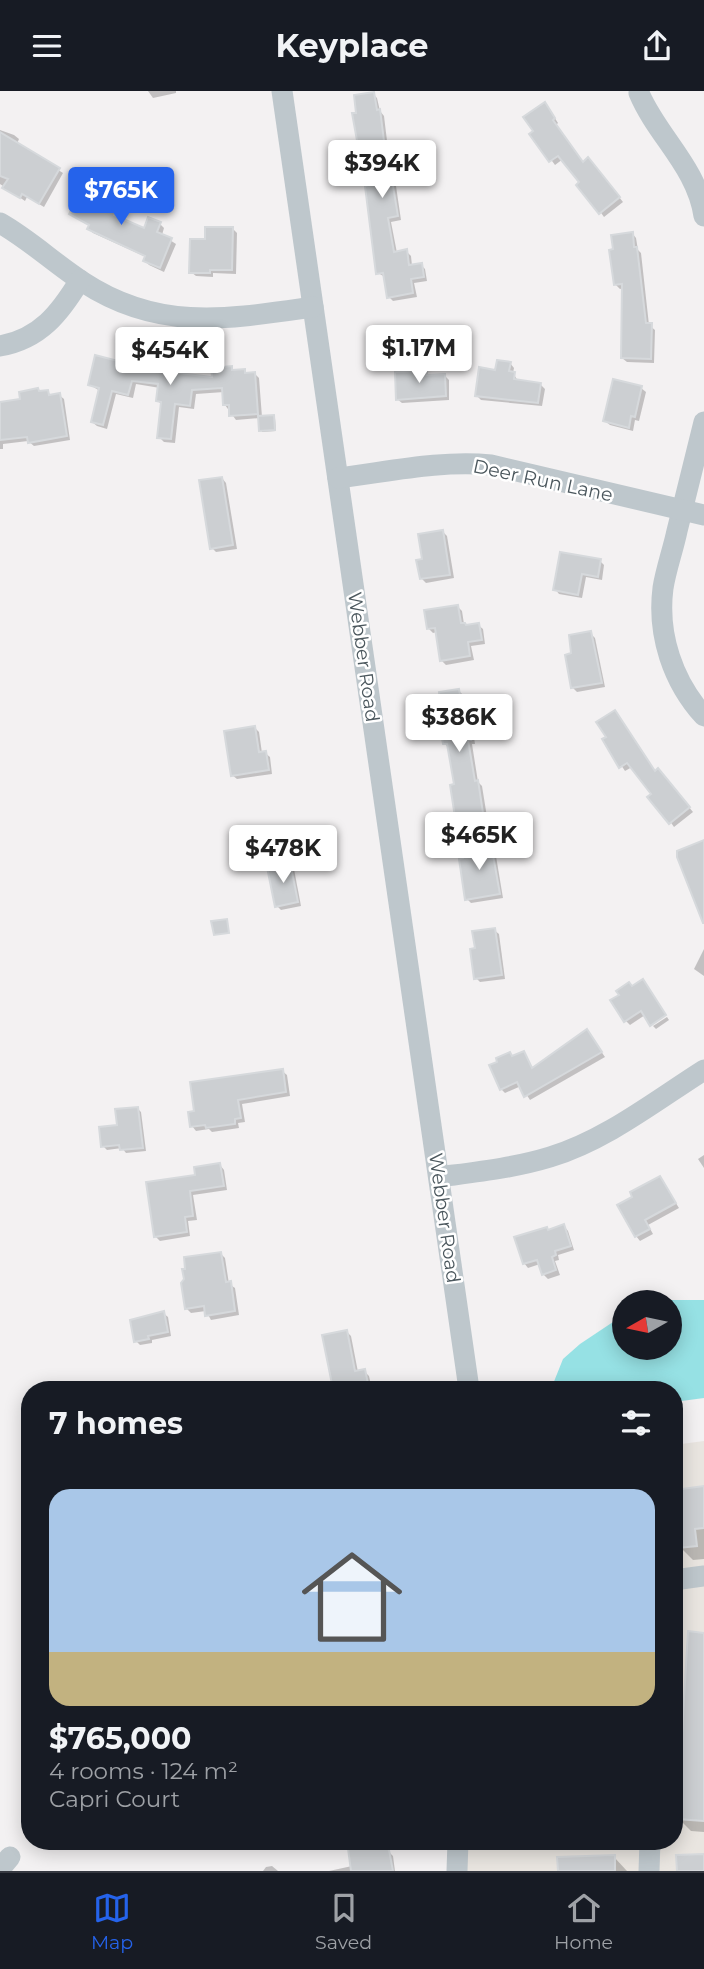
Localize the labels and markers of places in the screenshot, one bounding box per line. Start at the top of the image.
pin: $394K [333,141,431,200]
pin: $765K [72,167,170,227]
pin: $1.17M [362,325,476,385]
pin: $454K [121,327,219,387]
pin: $386K [410,695,508,754]
pin: $465K [430,813,528,872]
pin: $478K [234,825,332,885]

